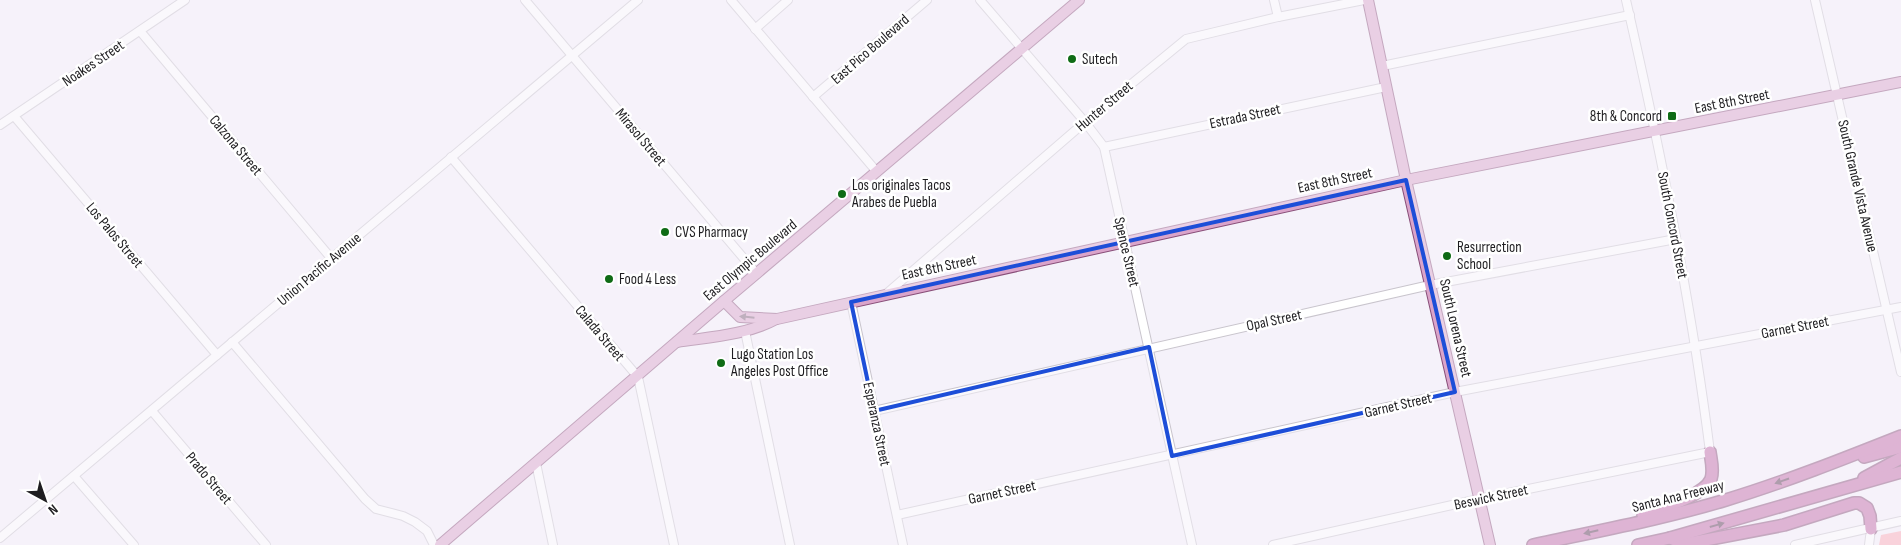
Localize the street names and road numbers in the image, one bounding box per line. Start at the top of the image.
street label: East Pico Boulevard [827,10,913,88]
street label: Noakes Street [59,36,128,91]
street label: Hunter Street [1072,77,1137,136]
street label: East 8th Street [1693,85,1771,118]
street label: Estrada Street [1208,100,1283,133]
street label: Mirasol Street [611,104,671,171]
street label: Calzona Street [205,111,267,180]
street label: South Grande Vista Avenue [1833,118,1882,254]
street label: East 8th Street [1296,163,1374,198]
street label: South Concord Street [1653,170,1692,281]
street label: Los Palos Street [82,199,148,272]
street label: Spence Street [1109,215,1144,289]
street label: East Olympic Boulevard [700,216,801,305]
street label: Union Pacific Avenue [273,229,365,310]
street label: East 8th Street [900,250,978,285]
street label: South Lorena Street [1435,277,1476,379]
street label: Calada Street [571,301,629,366]
street label: Opal Street [1245,305,1304,336]
street label: Garnet Street [1760,312,1831,343]
street label: Esperanza Street [858,380,895,468]
street label: Garnet Street [1363,388,1434,422]
street label: Prado Street [181,448,236,509]
street label: Garnet Street [967,476,1038,509]
street label: Santa Ana Freeway [1630,476,1726,517]
street label: Beswick Street [1452,480,1530,515]

